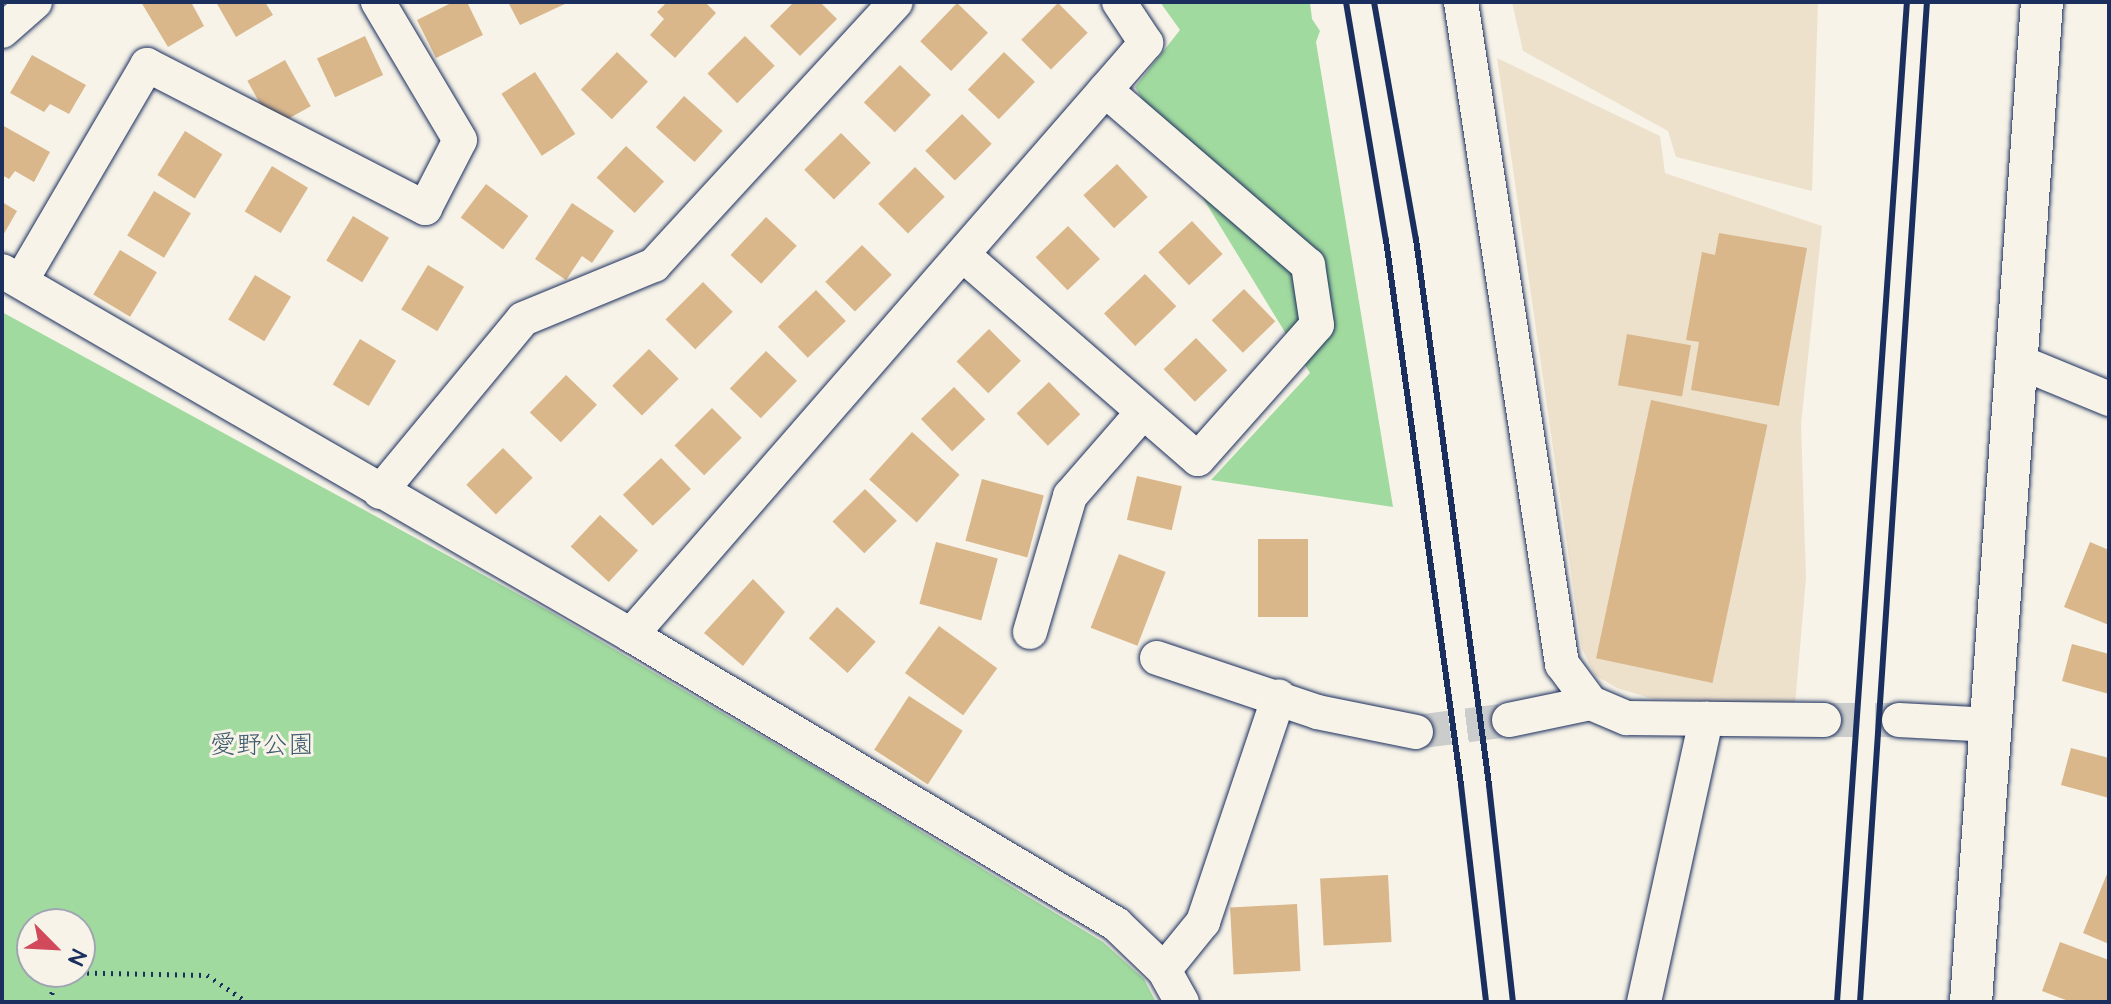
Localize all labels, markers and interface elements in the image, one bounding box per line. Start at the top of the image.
park label: 愛野公園 [210,730,314,762]
north arrow [16,908,96,988]
text: N [60,945,94,970]

